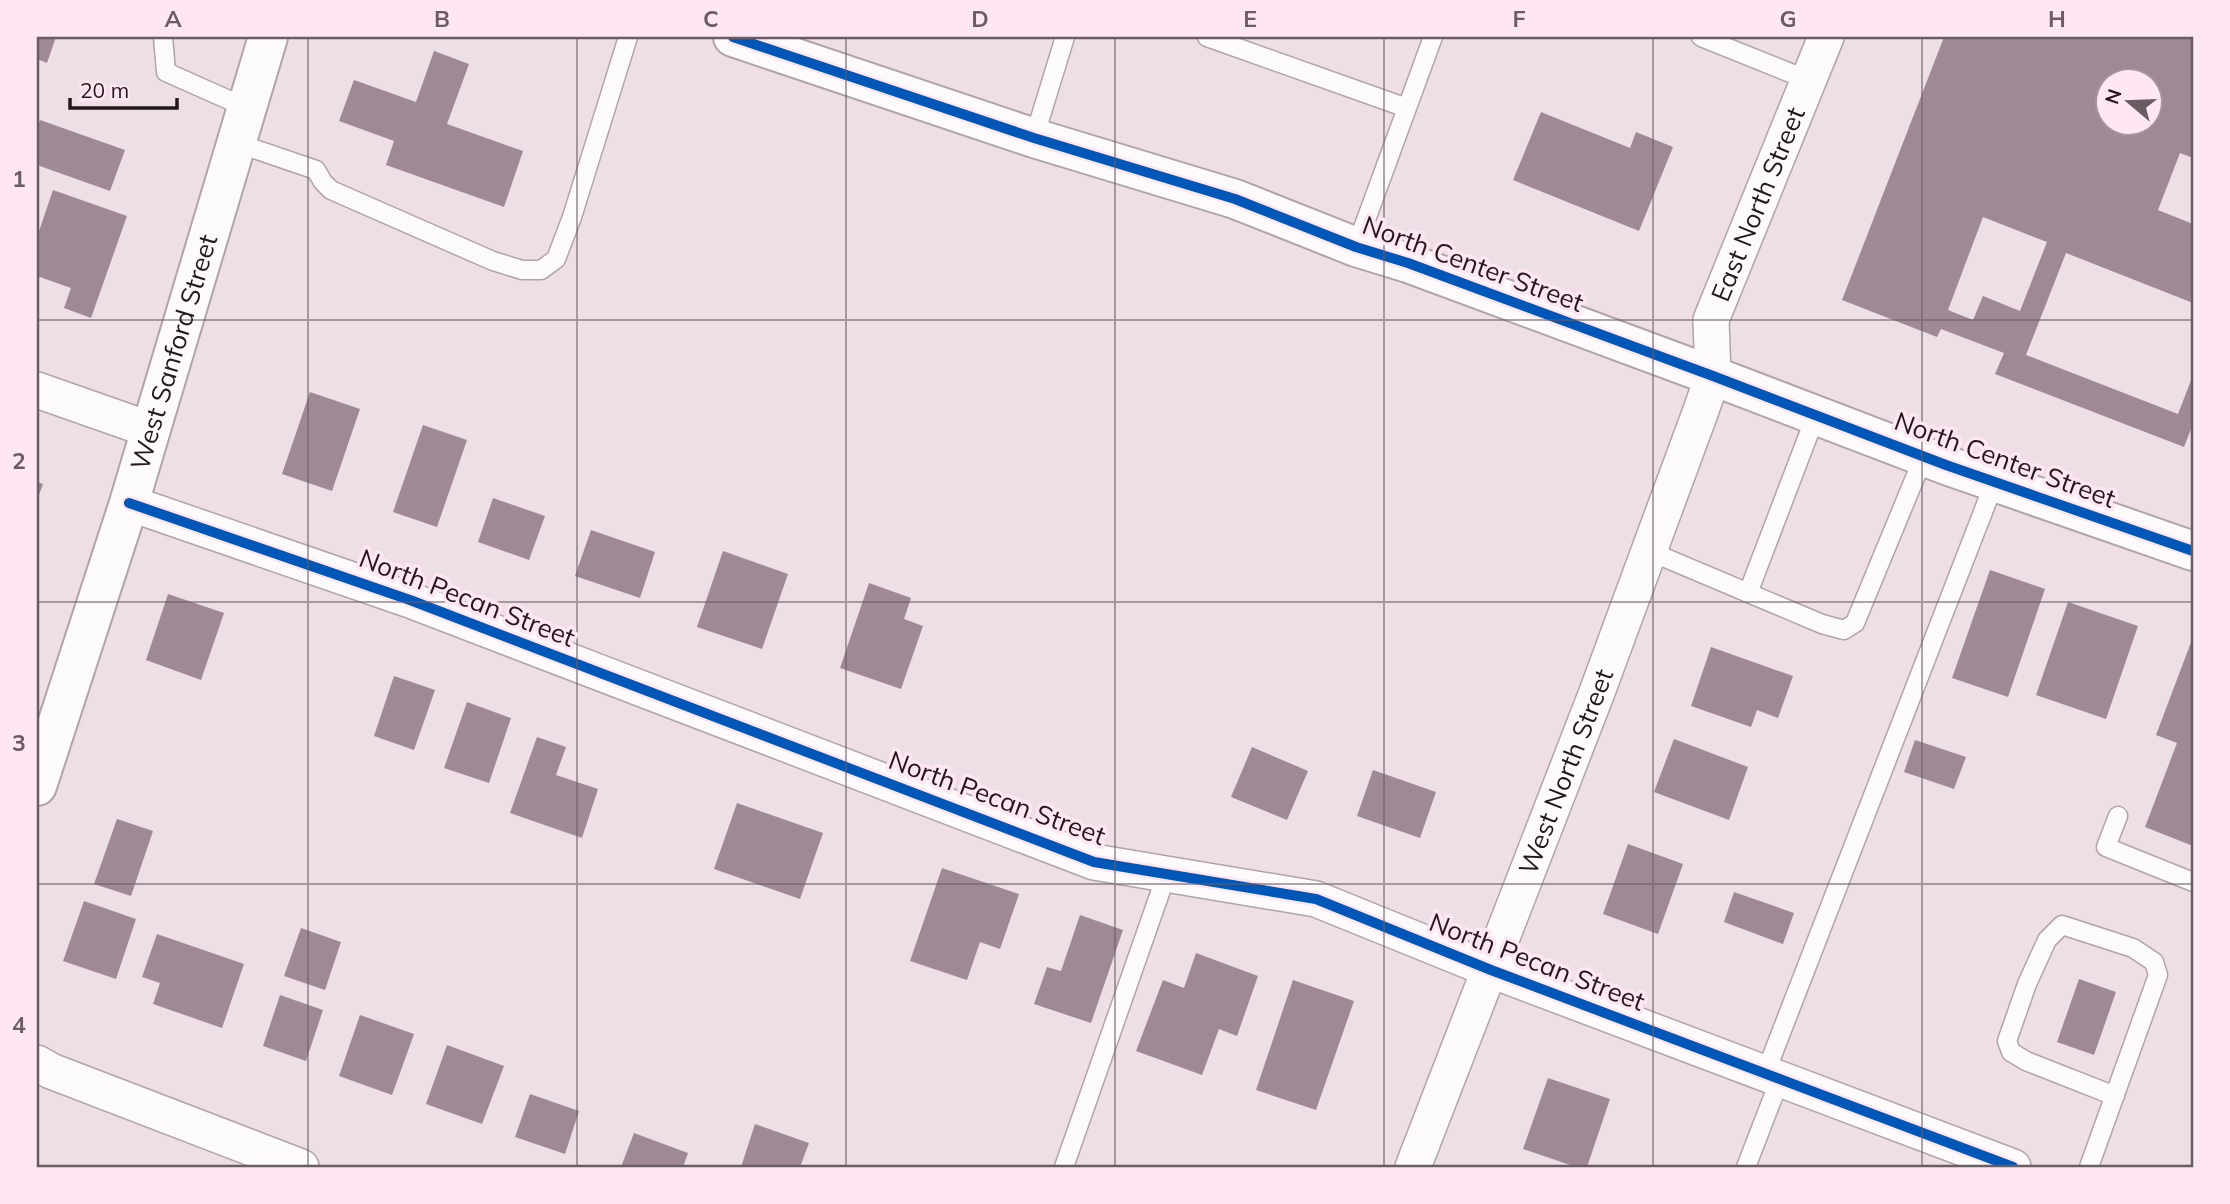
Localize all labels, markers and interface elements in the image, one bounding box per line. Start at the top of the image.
text: A [164,4,182,33]
text: B [434,4,450,33]
text: C [703,4,719,33]
text: D [971,4,989,33]
text: E [1243,4,1257,33]
text: F [1512,4,1526,33]
text: G [1779,4,1797,33]
text: H [2048,4,2066,33]
scale bar [70,66,177,110]
north arrow [2094,66,2164,136]
text: 20 m [80,77,129,103]
text: N [2099,86,2127,107]
street label: East North Street [1703,102,1812,306]
text: 1 [12,164,26,193]
street label: North Center Street [1358,208,1588,319]
street label: West Sanford Street [123,230,224,474]
street label: North Center Street [1890,404,2120,515]
text: 2 [12,446,26,475]
street label: North Pecan Street [355,541,580,654]
street label: West North Street [1511,664,1620,879]
text: 3 [12,728,26,757]
street label: North Pecan Street [884,743,1110,852]
street label: North Pecan Street [1425,905,1650,1018]
text: 4 [12,1010,26,1039]

